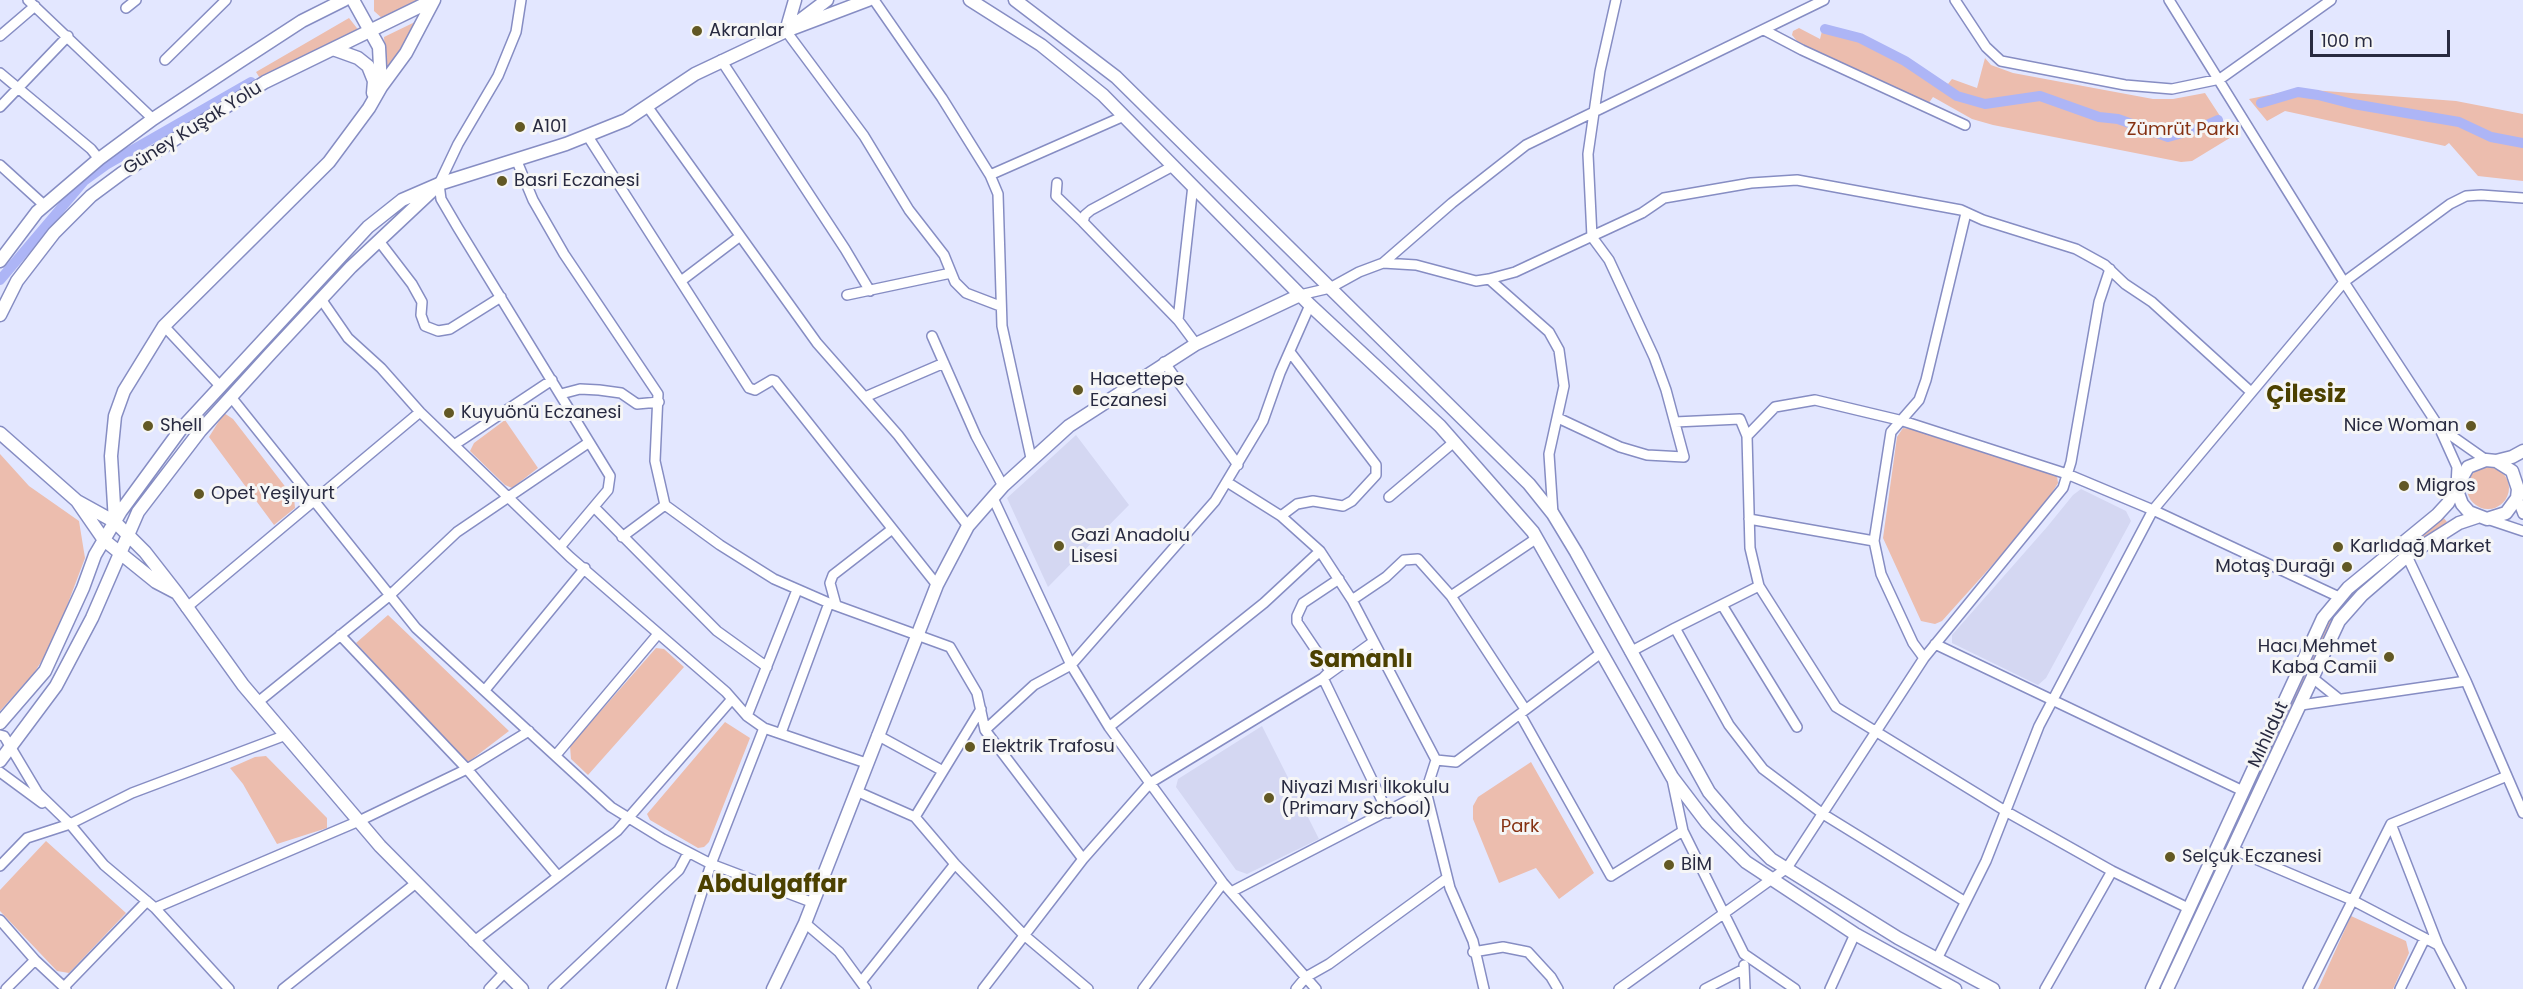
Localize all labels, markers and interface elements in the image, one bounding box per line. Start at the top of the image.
scale bar [2313,18,2452,56]
place label: Akranlar [709,20,784,42]
marker: Akranlar [690,24,704,38]
text: 100 m [2321,28,2373,53]
street label: Güney Kuşak Yolu [120,78,266,180]
place label: A101 [532,116,567,138]
park label: Zümrüt Parkı [2127,119,2239,141]
marker: A101 [513,120,527,134]
place label: Basri Eczanesi [514,170,640,192]
marker: Basri Eczanesi [495,174,509,188]
place label: Hacettepe Eczanesi [1090,369,1184,412]
district label: Çilesiz [2266,382,2346,410]
marker: Hacettepe Eczanesi [1071,383,1085,397]
place label: Kuyuönü Eczanesi [461,402,621,424]
marker: Kuyuönü Eczanesi [442,406,456,420]
place label: Shell [160,415,202,437]
place label: Nice Woman [2344,415,2459,437]
marker: Shell [141,419,155,433]
marker: Nice Woman [2464,419,2478,433]
place label: Migros [2416,475,2476,497]
marker: Migros [2397,479,2411,493]
place label: Opet Yeşilyurt [211,483,335,505]
marker: Opet Yeşilyurt [192,487,206,501]
place label: Gazi Anadolu Lisesi [1071,525,1190,568]
place label: Karlıdağ Market [2350,536,2491,558]
marker: Gazi Anadolu Lisesi [1052,539,1066,553]
marker: Karlıdağ Market [2331,540,2345,554]
place label: Motaş Durağı [2215,556,2335,578]
marker: Motaş Durağı [2340,560,2354,574]
place label: Hacı Mehmet Kaba Camii [2258,636,2377,678]
district label: Samanlı [1309,647,1413,675]
marker: Hacı Mehmet Kaba Camii [2382,650,2396,664]
street label: Mıhlıdut [2244,698,2294,772]
place label: Elektrik Trafosu [982,736,1115,758]
marker: Elektrik Trafosu [963,740,977,754]
place label: Niyazi Mısri İlkokulu (Primary School) [1281,777,1449,820]
marker: Niyazi Mısri İlkokulu (Primary School) [1262,791,1276,805]
park label: Park [1501,816,1539,838]
place label: Selçuk Eczanesi [2182,846,2322,868]
marker: Selçuk Eczanesi [2163,850,2177,864]
place label: BİM [1681,854,1712,876]
marker: BİM [1662,858,1676,872]
district label: Abdulgaffar [697,872,847,900]

